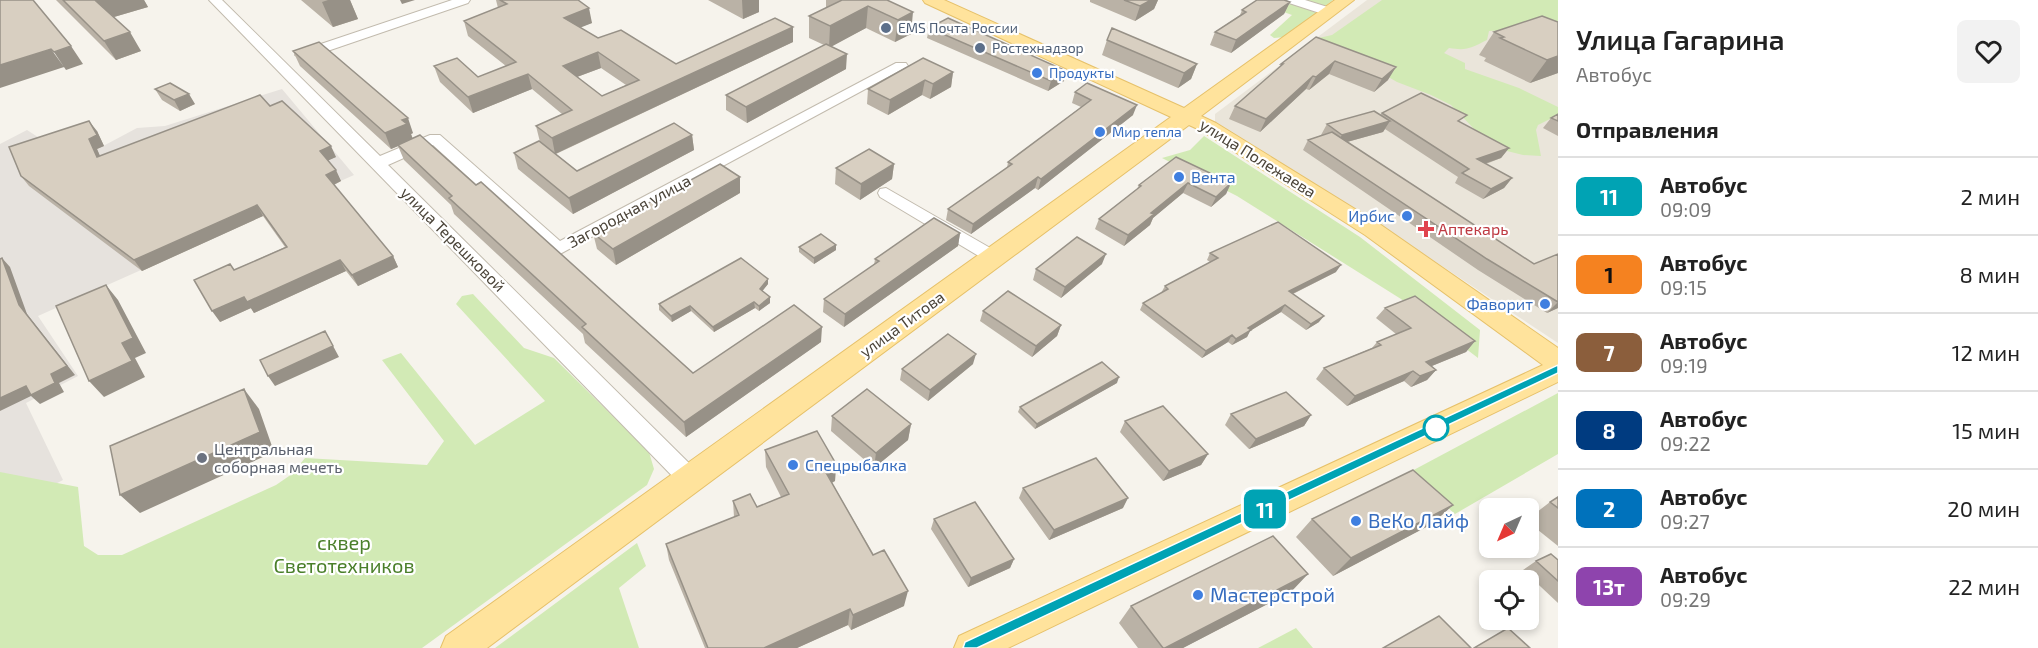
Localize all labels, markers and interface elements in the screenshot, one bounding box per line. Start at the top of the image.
place label: EMS Почта России [898,19,1018,36]
button: heart [1957,20,2020,83]
marker: EMS Почта России [879,21,893,35]
text: Улица Гагарина [1576,22,1785,56]
place label: Ростехнадзор [992,39,1084,56]
marker: Ростехнадзор [973,41,987,55]
text: Автобус [1576,62,1652,86]
place label: Продукты [1049,64,1114,81]
marker: Продукты [1030,66,1044,80]
street label: улица Полежаева [1196,114,1320,202]
text: Отправления [1576,116,1719,142]
place label: Мир тепла [1112,123,1182,140]
marker: Мир тепла [1093,125,1107,139]
place label: Вента [1191,167,1236,186]
street label: Загородная улица [564,170,694,252]
marker: Вента [1172,170,1186,184]
text: Автобус [1660,171,1748,197]
street label: улица Терешковой [396,182,510,296]
text: 2 мин [1961,183,2020,209]
text: 11 [1600,184,1618,209]
text: 09:09 [1660,197,1712,221]
place label: Ирбис [1348,206,1395,225]
marker: Ирбис [1400,209,1414,223]
place label: Аптекарь [1438,219,1509,238]
marker: Аптекарь [1419,222,1433,236]
text: Автобус [1660,249,1748,275]
text: 8 мин [1960,261,2020,287]
text: 1 [1604,262,1614,287]
text: 09:15 [1660,275,1707,299]
street label: улица Титова [856,286,948,362]
place label: Фаворит [1466,294,1533,313]
marker: Фаворит [1538,297,1552,311]
text: Автобус [1660,327,1748,353]
text: 12 мин [1952,339,2020,365]
text: 7 [1603,340,1615,365]
text: 09:19 [1660,353,1708,377]
text: Автобус [1660,405,1748,431]
unlabelled marker [1423,415,1449,441]
text: 15 мин [1952,417,2020,443]
text: 8 [1602,418,1616,443]
text: 09:22 [1660,431,1711,455]
place label: Центральная соборная мечеть [214,439,342,476]
marker: Центральная соборная мечеть [195,451,209,465]
place label: Спецрыбалка [805,455,907,474]
marker: Спецрыбалка [786,458,800,472]
text: Автобус [1660,483,1748,509]
line badge: 11 [1238,490,1292,528]
text: 20 мин [1947,495,2020,521]
text: 2 [1603,496,1615,521]
text: 11 [1256,497,1274,522]
north arrow [1479,498,1539,558]
map controls [1479,498,1539,630]
place label: ВеКо Лайф [1368,508,1469,532]
text: 09:27 [1660,509,1710,533]
marker: ВеКо Лайф [1349,514,1363,528]
park label: сквер Светотехников [273,530,415,577]
text: Автобус [1660,561,1748,587]
button: locate [1479,570,1539,630]
text: 22 мин [1948,573,2020,599]
text: 13т [1593,574,1625,599]
place label: Мастерстрой [1210,582,1335,606]
text: 09:29 [1660,587,1711,611]
marker: Мастерстрой [1191,588,1205,602]

